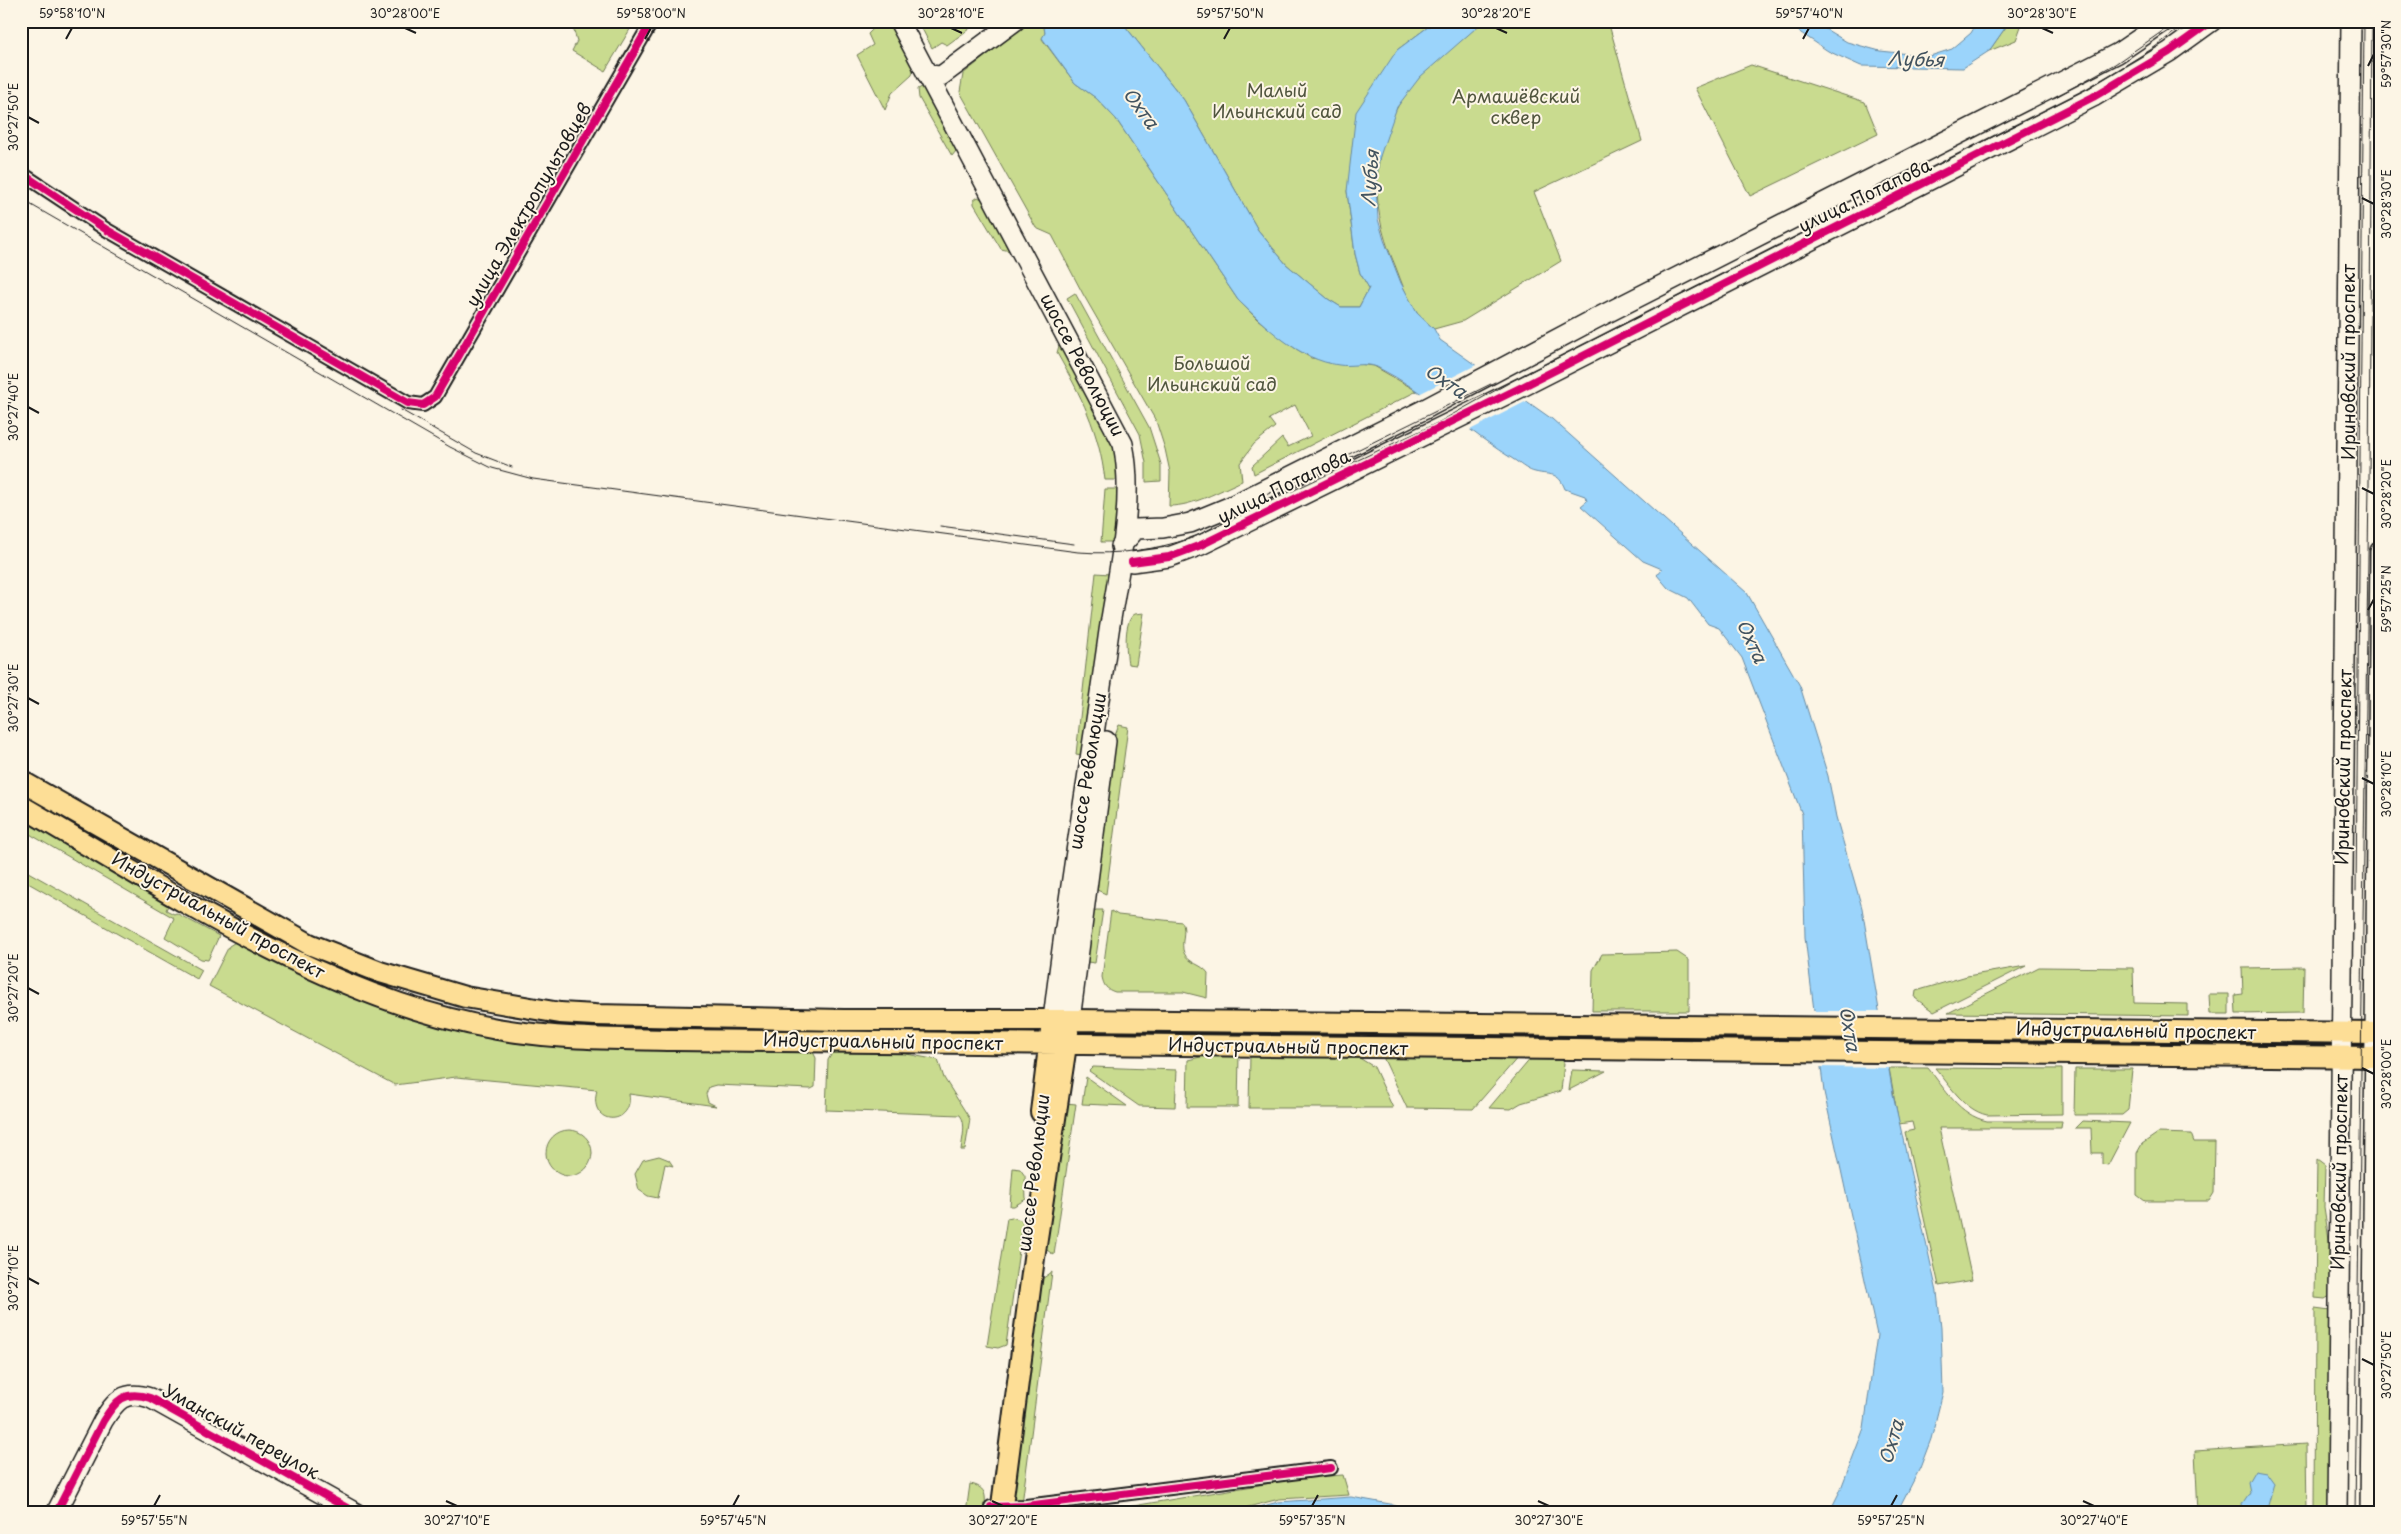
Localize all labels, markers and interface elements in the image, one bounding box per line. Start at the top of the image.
text: 59°58'10"N [39,4,105,22]
text: 30°28'00"E [370,4,440,22]
text: 59°58'00"N [616,4,686,22]
text: 30°28'10"E [917,4,985,22]
text: 59°57'50"N [1196,4,1264,22]
text: 30°28'20"E [1461,4,1531,22]
text: 59°57'40"N [1775,4,1843,22]
text: 30°28'30"E [2007,4,2077,22]
text: 59°57'30"N [2377,20,2395,88]
water label: Лубья [1887,43,1946,73]
park label: Малый Ильинский сад [1212,76,1342,124]
water label: Охта [1117,81,1167,135]
park label: Армашёвский сквер [1452,82,1580,130]
text: 30°27'50"E [4,83,22,151]
street label: улица Электропультовцев [458,97,597,311]
water label: Лубья [1353,147,1385,207]
street label: улица Потапова [1793,150,1936,239]
text: 30°28'30"E [2377,169,2395,239]
street label: Ириновский проспект [2334,264,2361,460]
street label: шоссе Революции [1034,288,1133,441]
park label: Большой Ильинский сад [1147,349,1277,397]
water label: Охта [1420,356,1474,405]
text: 30°27'40"E [4,373,22,441]
street label: улица Потапова [1212,441,1355,530]
text: 30°28'20"E [2377,459,2395,529]
text: 59°57'25"N [2377,565,2395,633]
water label: Охта [1731,614,1776,668]
text: 30°27'30"E [4,664,22,732]
street label: Ириновский проспект [2327,669,2358,865]
street label: шоссе Революции [1061,690,1112,851]
text: 30°28'10"E [2377,750,2395,818]
street label: Индустриальный проспект [107,845,330,985]
text: 30°27'20"E [4,953,22,1023]
water label: Охта [1833,1004,1869,1055]
street label: Индустриальный проспект [2016,1014,2257,1045]
street label: Индустриальный проспект [763,1025,1004,1056]
street label: Индустриальный проспект [1168,1030,1409,1061]
text: 30°28'00"E [2377,1039,2395,1109]
street label: Ириновский проспект [2323,1074,2354,1270]
street label: шоссе Революции [1009,1092,1056,1253]
text: 30°27'10"E [4,1245,22,1311]
text: 30°27'50"E [2377,1331,2395,1399]
street label: Уманский переулок [158,1376,325,1485]
water label: Охта [1870,1415,1910,1467]
text: 59°57'55"N [120,1511,188,1529]
text: 30°27'10"E [424,1511,490,1529]
text: 59°57'45"N [700,1511,766,1529]
text: 30°27'20"E [968,1511,1038,1529]
text: 59°57'35"N [1278,1511,1346,1529]
text: 30°27'30"E [1515,1511,1583,1529]
text: 59°57'25"N [1857,1511,1925,1529]
text: 30°27'40"E [2060,1511,2128,1529]

